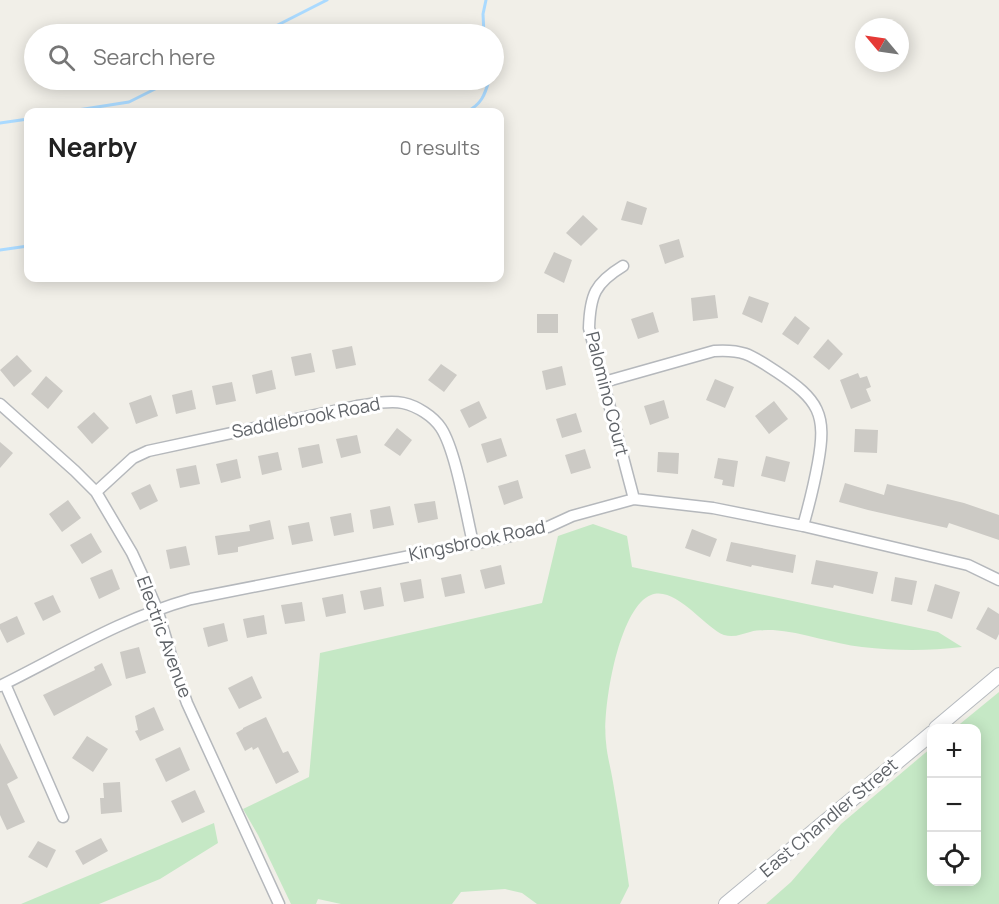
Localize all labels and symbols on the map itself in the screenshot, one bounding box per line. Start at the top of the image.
north arrow [855,18,909,72]
street label: Palomino Court [581,329,635,459]
street label: Saddlebrook Road [230,391,382,443]
street label: Kingsbrook Road [406,514,547,566]
street label: Electric Avenue [132,572,198,701]
street label: East Chandler Street [754,752,902,882]

